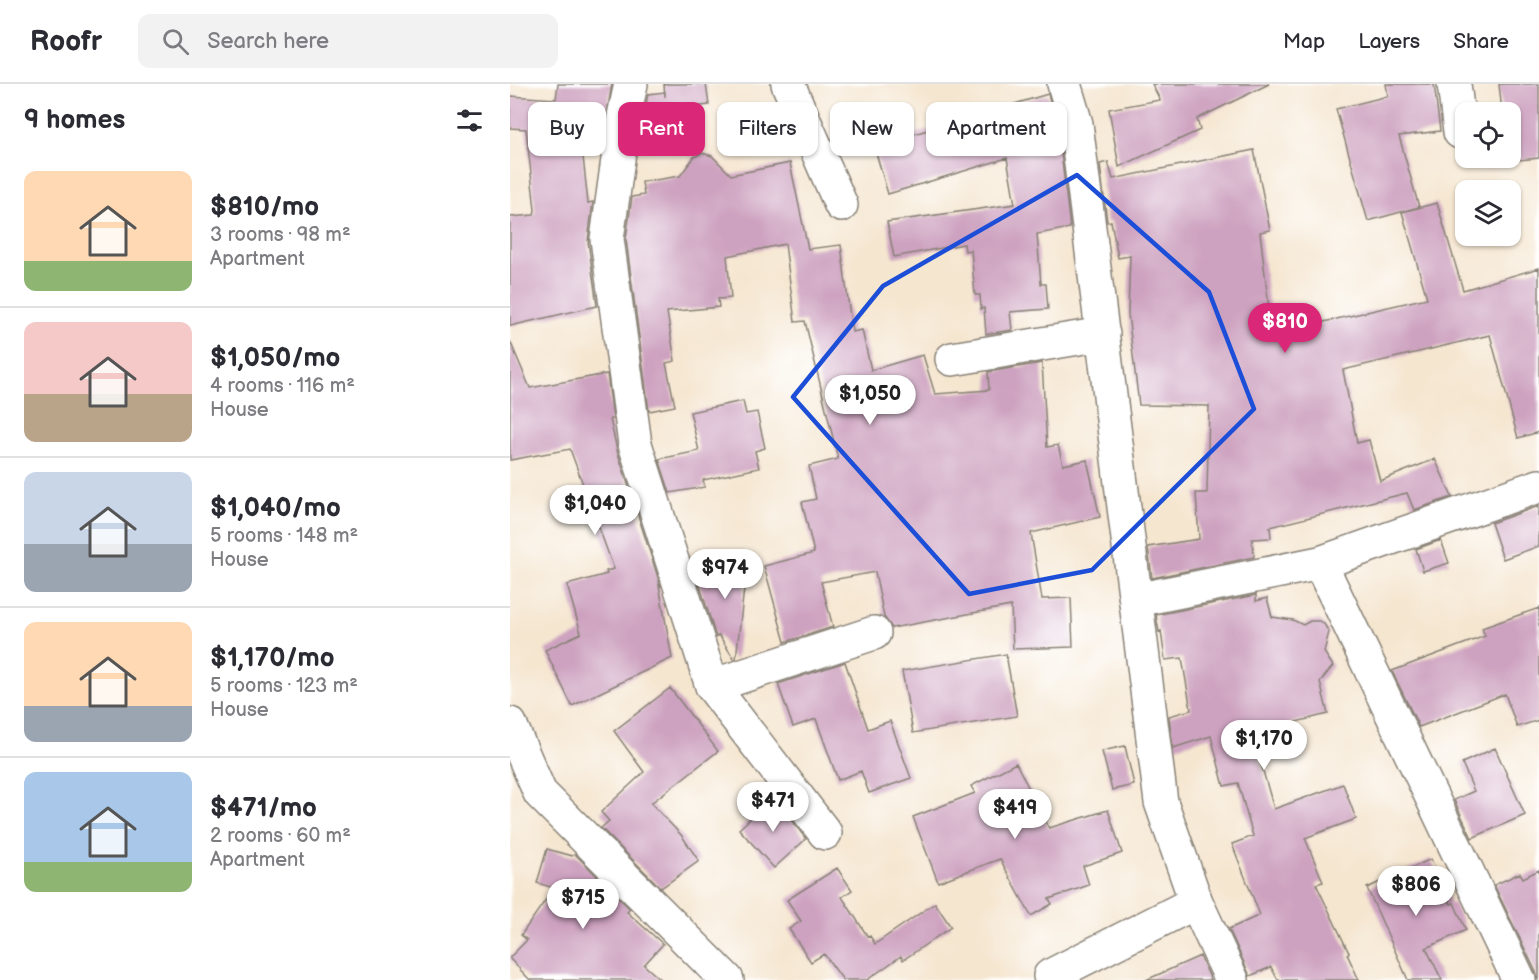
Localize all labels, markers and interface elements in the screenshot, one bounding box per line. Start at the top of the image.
search box [138,14,558,68]
text: Roofr [30,25,102,58]
icon: search [159,25,192,58]
text: Search here [207,28,329,55]
text: Map [1283,29,1325,54]
text: Layers [1358,29,1420,54]
text: Share [1453,29,1509,54]
chip: Buy [528,102,606,156]
chip: Rent [618,102,705,156]
chip: Filters [717,102,818,156]
chip: New [830,102,914,156]
chip: Apartment [926,102,1067,156]
map controls [1455,102,1521,246]
button: locate [1455,102,1521,168]
icon: filters [453,104,486,137]
text: 9 homes [24,105,125,136]
button: layers [1455,180,1521,246]
text: $810/mo [210,192,319,223]
icon: home [72,195,144,267]
text: 3 rooms · 98 m² [210,223,351,247]
text: Apartment [210,247,305,271]
pin: $810 [1249,303,1321,354]
text: $810 [1262,310,1308,334]
text: $1,050/mo [210,343,340,374]
icon: home [72,346,144,418]
text: 4 rooms · 116 m² [210,374,355,398]
pin: $1,050 [821,375,919,426]
text: $1,050 [839,382,901,406]
text: House [210,398,269,422]
pin: $1,040 [546,485,644,536]
text: $1,040 [564,492,626,516]
text: $1,040/mo [210,493,341,524]
icon: home [72,496,144,568]
text: 5 rooms · 148 m² [210,524,358,548]
text: House [210,548,269,572]
pin: $974 [689,549,761,600]
text: $974 [701,556,749,580]
text: $1,170/mo [210,643,335,674]
icon: home [72,646,144,718]
text: 5 rooms · 123 m² [210,674,358,698]
text: House [210,698,269,722]
pin: $1,170 [1215,720,1313,771]
text: $1,170 [1235,727,1293,751]
pin: $471 [737,782,809,833]
text: $471 [751,789,795,813]
pin: $419 [979,789,1051,840]
text: $471/mo [210,793,317,824]
icon: home [72,796,144,868]
text: $419 [993,796,1037,820]
text: 2 rooms · 60 m² [210,824,351,848]
text: Apartment [210,848,305,872]
pin: $806 [1380,866,1452,917]
text: $806 [1391,873,1441,897]
pin: $715 [547,879,619,930]
text: $715 [561,886,605,910]

